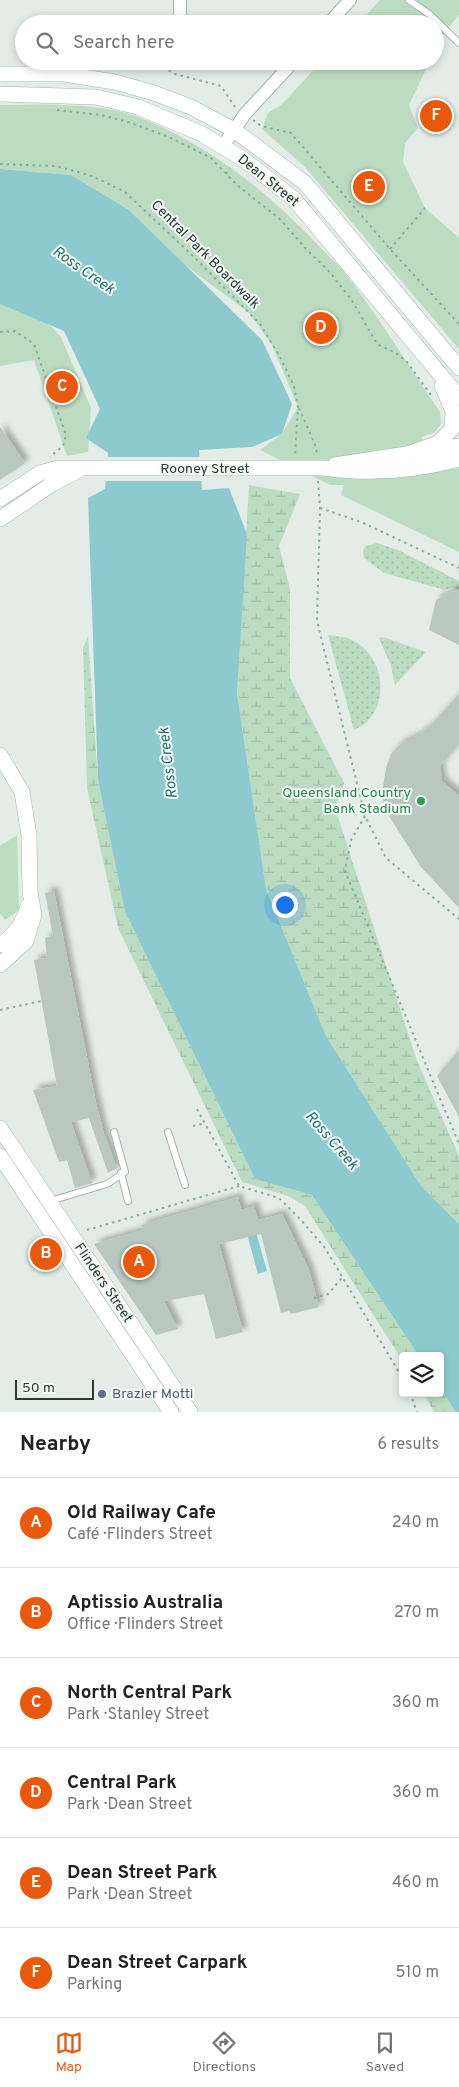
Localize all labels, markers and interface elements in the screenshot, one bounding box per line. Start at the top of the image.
search box [15,15,444,70]
icon: search [33,29,61,57]
text: Search here [73,31,175,55]
pin: F [420,97,452,135]
street label: Dean Street [234,151,302,211]
pin: E [353,168,385,206]
street label: Central Park Boardwalk [147,197,263,313]
water label: Ross Creek [48,243,118,300]
pin: D [305,309,337,347]
pin: C [46,368,78,406]
street label: Rooney Street [160,461,250,478]
water label: Ross Creek [155,726,183,800]
place label: Queensland Country Bank Stadium [282,785,411,818]
marker: Queensland Country Bank Stadium [415,795,427,807]
your location [272,892,298,918]
water label: Ross Creek [300,1108,362,1175]
pin: B [30,1235,62,1273]
street label: Flinders Street [70,1240,136,1326]
pin: A [123,1243,155,1281]
map controls [399,1352,444,1397]
button: layers [399,1352,444,1397]
scale bar [15,1377,94,1400]
text: 50 m [22,1380,55,1397]
place label: Brazier Motti [112,1386,193,1403]
marker: Brazier Motti [96,1388,108,1400]
text: Nearby [20,1431,91,1458]
text: 6 results [377,1435,439,1455]
text: Old Railway Cafe [67,1501,216,1525]
text: A [30,1513,42,1533]
text: 240 m [392,1513,439,1533]
text: Café · Flinders Street [67,1525,212,1545]
text: Aptissio Australia [67,1591,223,1615]
text: B [30,1603,42,1623]
text: 270 m [394,1603,439,1623]
text: Office · Flinders Street [67,1615,223,1635]
text: North Central Park [67,1681,232,1705]
text: C [31,1693,41,1713]
text: 360 m [392,1693,439,1713]
text: Park · Stanley Street [67,1705,209,1725]
text: Central Park [67,1771,177,1795]
text: D [30,1783,42,1803]
text: 360 m [392,1783,439,1803]
text: Park · Dean Street [67,1795,192,1815]
text: Dean Street Park [67,1861,217,1885]
text: E [31,1873,41,1893]
text: 460 m [392,1873,439,1893]
text: Park · Dean Street [67,1885,192,1905]
text: Dean Street Carpark [67,1951,247,1975]
text: F [31,1963,41,1983]
text: 510 m [396,1963,439,1983]
text: Parking [67,1975,122,1995]
tab: Map [55,2029,83,2076]
tab: Directions [192,2029,256,2076]
tab: Saved [366,2029,404,2076]

